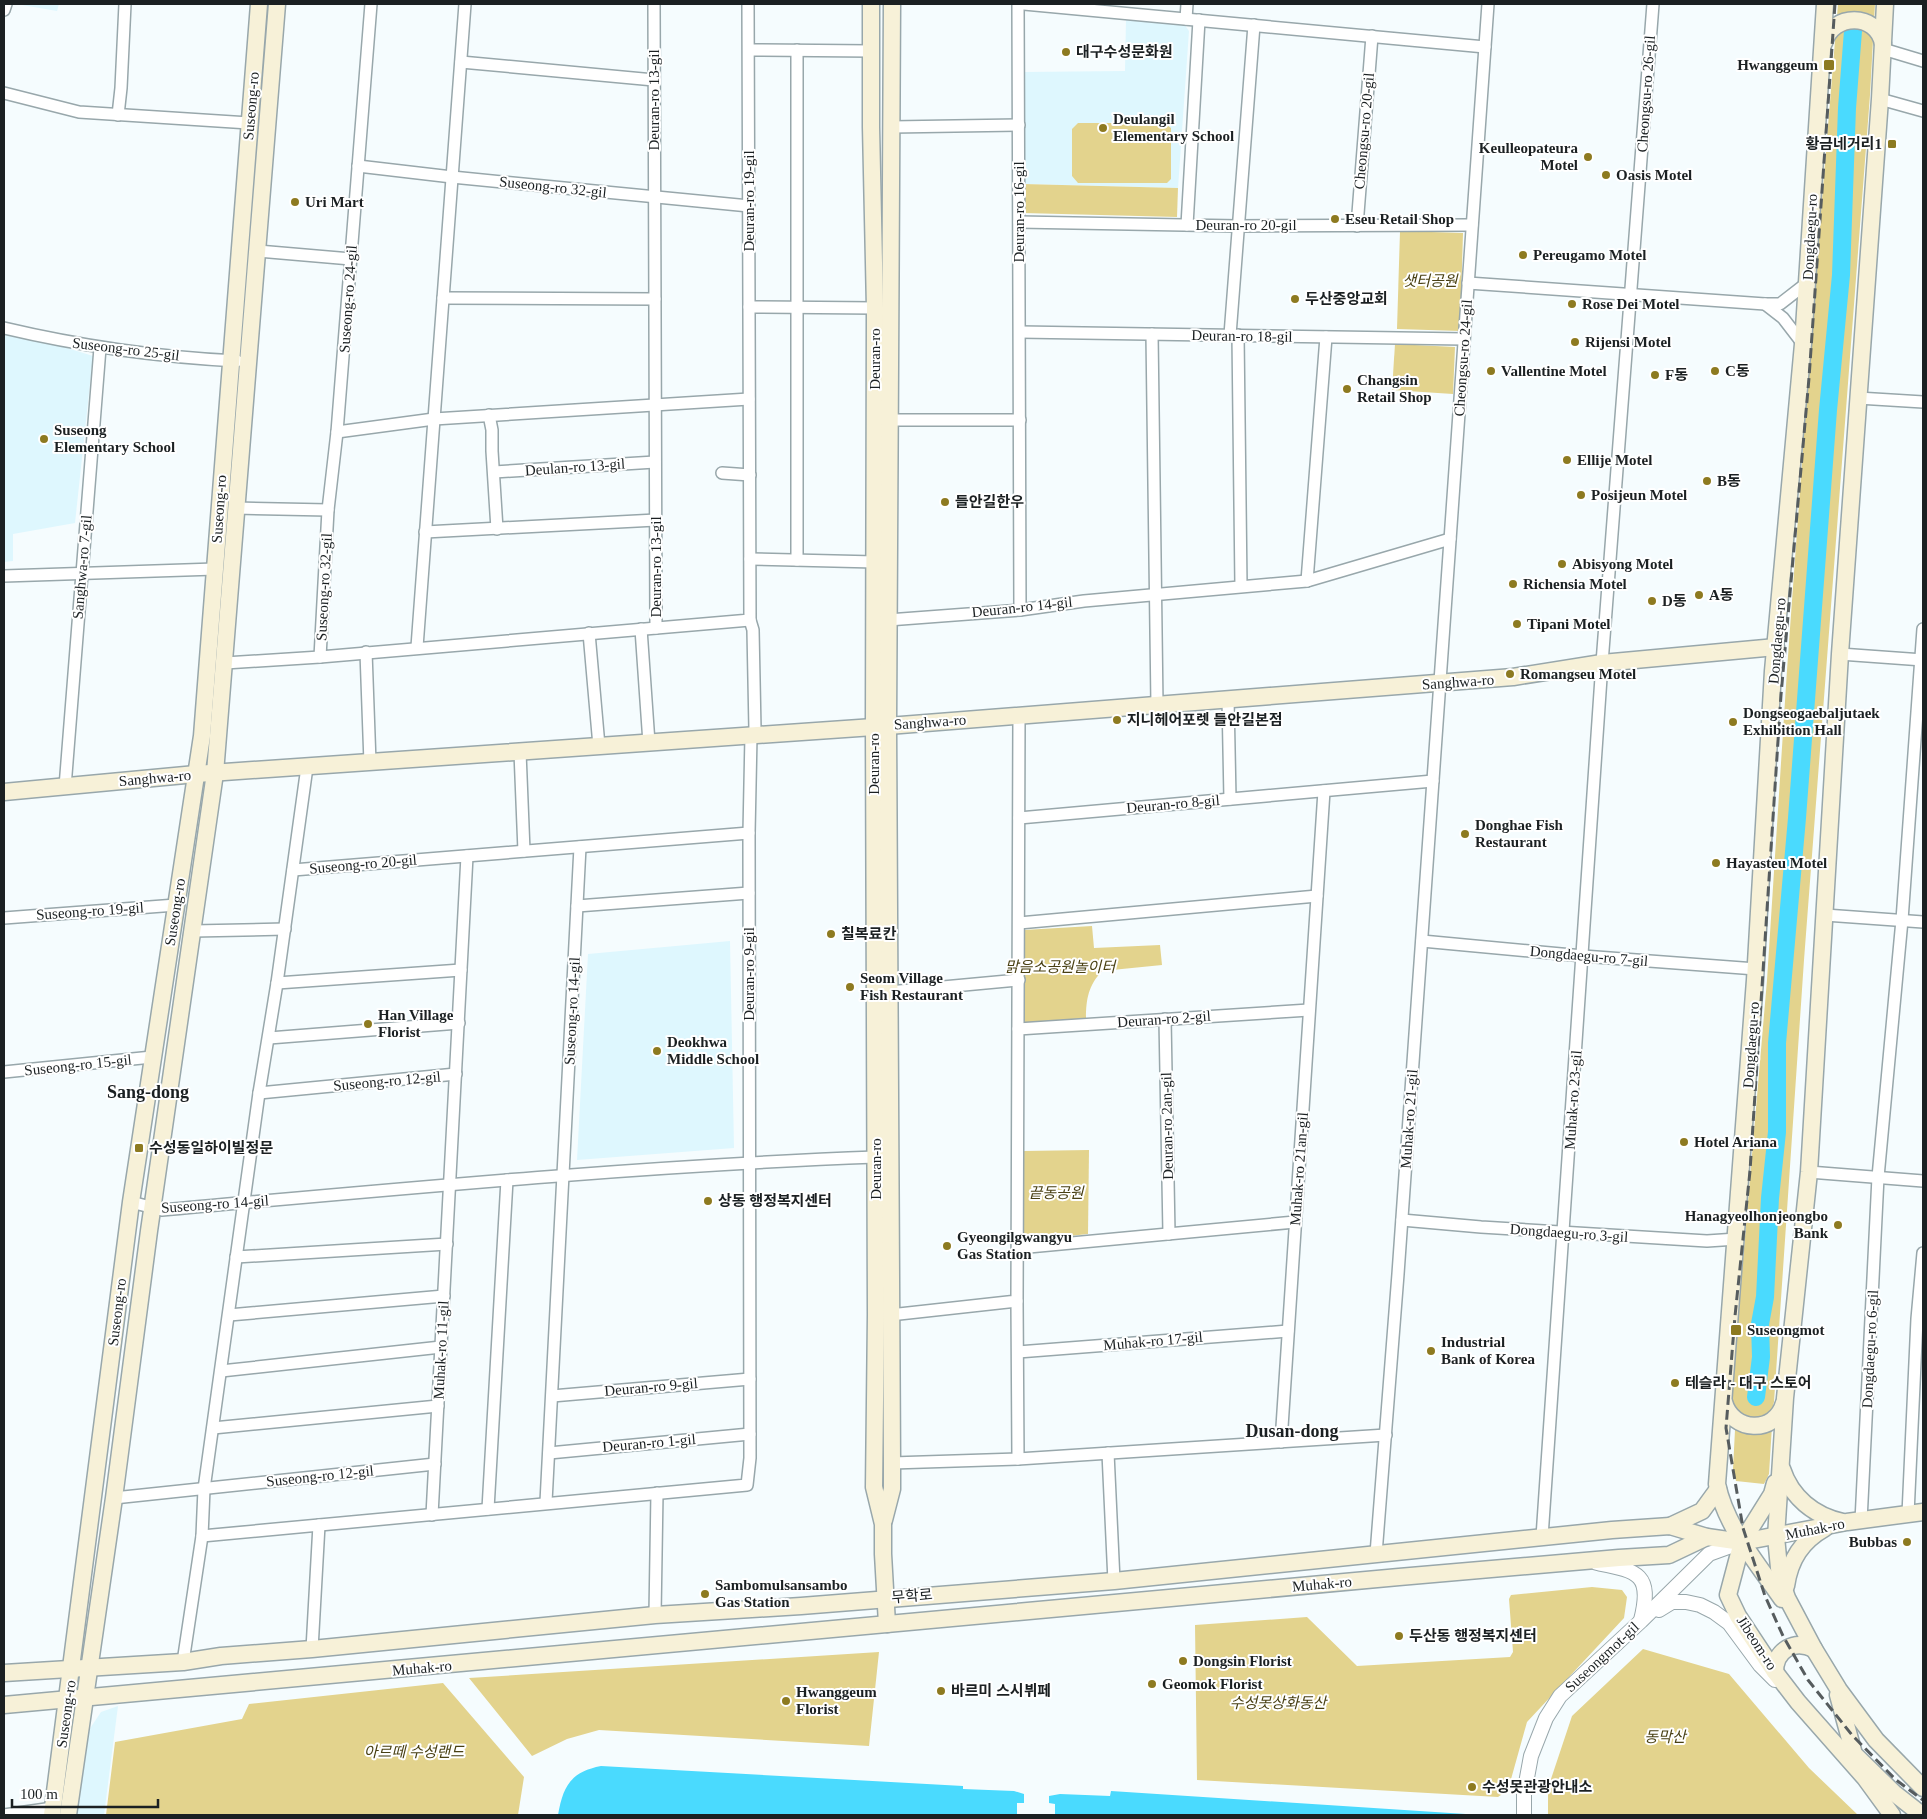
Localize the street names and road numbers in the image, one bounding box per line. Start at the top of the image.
street label: Cheongsu-ro 26-gil [1634,35,1658,153]
street label: Deuran-ro 13-gil [646,49,662,151]
street label: Suseong-ro [240,71,262,141]
street label: Cheongsu-ro 20-gil [1351,72,1377,190]
street label: Deuran-ro 19-gil [741,150,757,252]
street label: Deuran-ro 16-gil [1011,161,1027,263]
street label: Suseong-ro 32-gil [498,173,608,201]
street label: Dongdaegu-ro [1800,193,1820,281]
street label: Deuran-ro 20-gil [1195,217,1297,233]
street label: Suseong-ro 24-gil [336,245,360,353]
street label: Cheongsu-ro 24-gil [1451,299,1475,417]
street label: Deuran-ro 18-gil [1191,327,1293,345]
street label: Deuran-ro [867,328,883,390]
street label: Suseong-ro 25-gil [71,334,181,364]
street label: Deulan-ro 13-gil [524,456,626,478]
street label: Suseong-ro [209,474,229,544]
street label: Sanghwa-ro 7-gil [69,514,95,620]
street label: Deuran-ro 13-gil [648,516,664,618]
street label: Suseong-ro 32-gil [313,533,335,641]
street label: Deuran-ro 14-gil [971,594,1073,620]
street label: Dongdaegu-ro [1765,597,1789,685]
street label: Sanghwa-ro [1421,671,1495,693]
street label: Sanghwa-ro [893,711,967,733]
street label: Deuran-ro [866,733,882,795]
street label: Sanghwa-ro [118,767,192,789]
street label: Deuran-ro 8-gil [1126,792,1220,816]
street label: Suseong-ro 20-gil [309,851,417,877]
street label: Suseong-ro [162,877,188,947]
street label: Suseong-ro 19-gil [36,899,144,923]
street label: Deuran-ro 9-gil [741,927,757,1021]
street label: Dongdaegu-ro 7-gil [1529,943,1649,969]
street label: Suseong-ro 14-gil [561,957,583,1065]
street label: Dongdaegu-ro [1740,1001,1762,1089]
street label: Deuran-ro 2-gil [1117,1008,1211,1030]
street label: Muhak-ro 23-gil [1562,1050,1584,1150]
street label: Suseong-ro 15-gil [23,1051,133,1079]
street label: Suseong-ro 12-gil [333,1068,441,1094]
street label: Muhak-ro 21-gil [1398,1069,1420,1169]
street label: Deuran-ro 2an-gil [1158,1072,1176,1180]
street label: Muhak-ro 21an-gil [1287,1112,1311,1226]
street label: Deuran-ro [868,1138,884,1200]
street label: Suseong-ro 14-gil [161,1192,269,1216]
street label: Dongdaegu-ro 3-gil [1509,1221,1629,1245]
street label: Suseong-ro [105,1277,129,1347]
street label: Dongdaegu-ro 6-gil [1859,1289,1881,1409]
street label: Muhak-ro 11-gil [430,1300,452,1400]
street label: Muhak-ro 17-gil [1103,1329,1203,1353]
street label: Deuran-ro 9-gil [604,1375,698,1399]
street label: Deuran-ro 1-gil [602,1431,696,1455]
street label: Suseong-ro 12-gil [265,1462,375,1490]
street label: Muhak-ro [1784,1515,1846,1543]
street label: Muhak-ro [1291,1573,1353,1595]
street label: 무학로 [891,1585,933,1606]
street label: Jibeom-ro [1734,1613,1780,1673]
street label: Suseongmot-gil [1562,1619,1642,1695]
street label: Muhak-ro [391,1657,453,1679]
street label: Suseong-ro [53,1679,79,1749]

